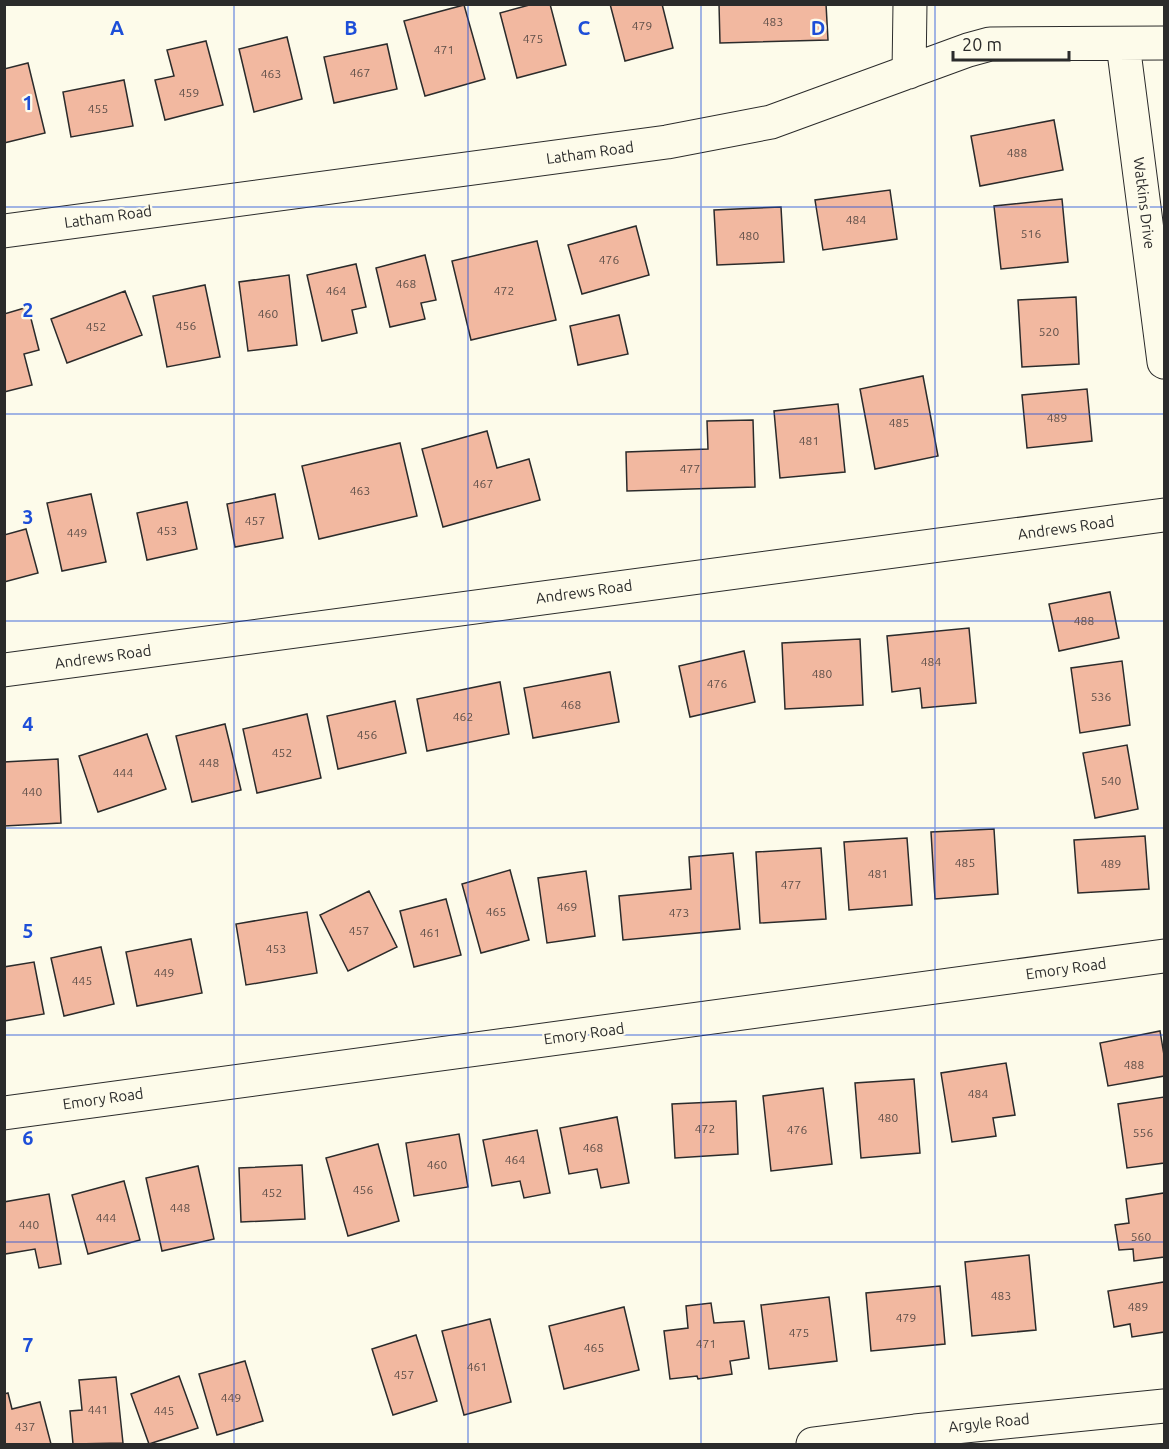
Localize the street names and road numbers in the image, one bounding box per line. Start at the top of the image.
street label: Latham Road [545,138,635,167]
street label: Watkins Drive [1130,156,1159,250]
street label: Latham Road [63,202,153,231]
street label: Andrews Road [1017,512,1115,543]
street label: Andrews Road [535,576,633,607]
street label: Andrews Road [54,641,152,672]
street label: Emory Road [1024,954,1107,983]
street label: Emory Road [542,1019,625,1048]
street label: Emory Road [61,1084,144,1113]
street label: Argyle Road [948,1410,1030,1435]

